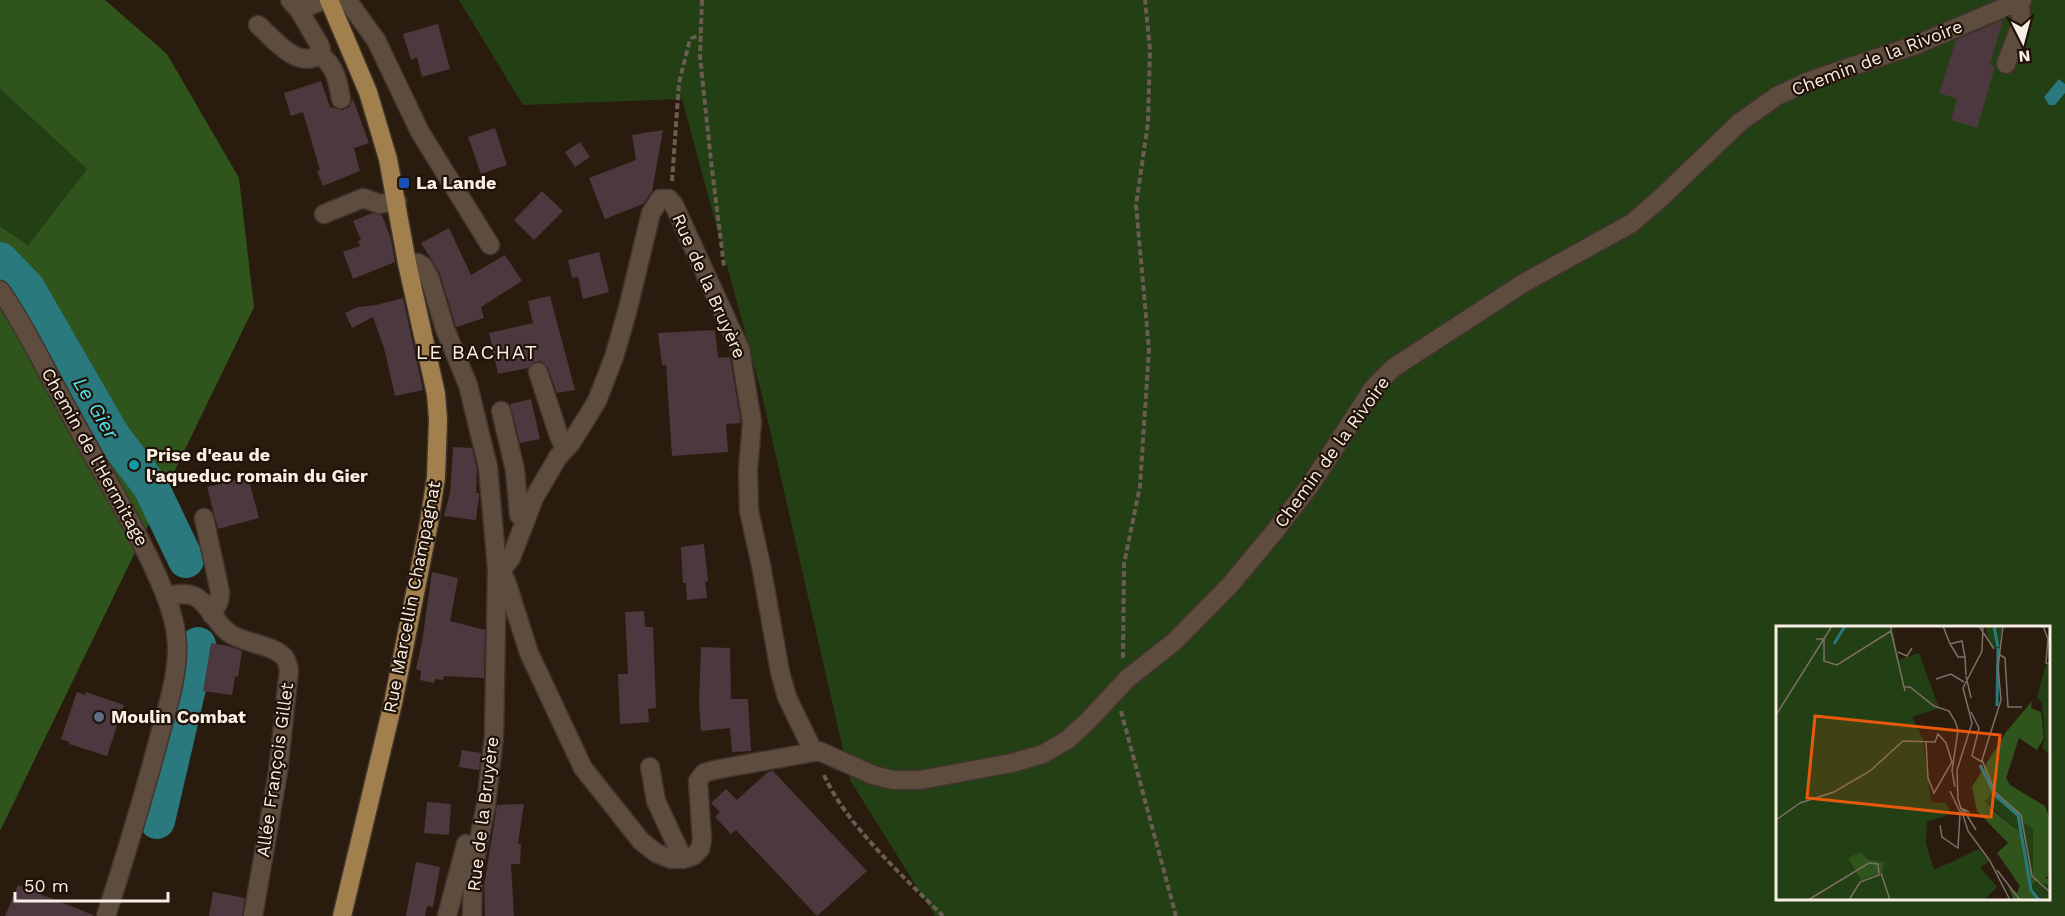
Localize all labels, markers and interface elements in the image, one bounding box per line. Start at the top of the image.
north arrow [1993,12,2053,72]
street label: Chemin de la Rivoire [1788,15,1965,100]
text: N [2018,46,2031,66]
place label: La Lande [416,172,496,193]
marker: La Lande [397,176,411,190]
street label: Rue de la Bruyère [668,210,751,361]
district label: LE BACHAT [416,340,538,364]
street label: Chemin de l'Hermitage [38,364,153,550]
street label: Chemin de la Rivoire [1270,372,1393,531]
water label: Le Gier [68,373,124,444]
place label: Prise d'eau de l'aqueduc romain du Gier [146,444,368,486]
marker: Prise d'eau de l'aqueduc romain du Gier [127,458,141,472]
street label: Rue Marcellin Champagnat [379,479,444,715]
inset map [1776,626,2050,901]
street label: Allée François Gillet [252,681,297,859]
place label: Moulin Combat [111,706,246,727]
marker: Moulin Combat [92,710,106,724]
street label: Rue de la Bruyère [463,735,502,893]
scale bar [15,865,168,903]
text: 50 m [24,875,69,896]

